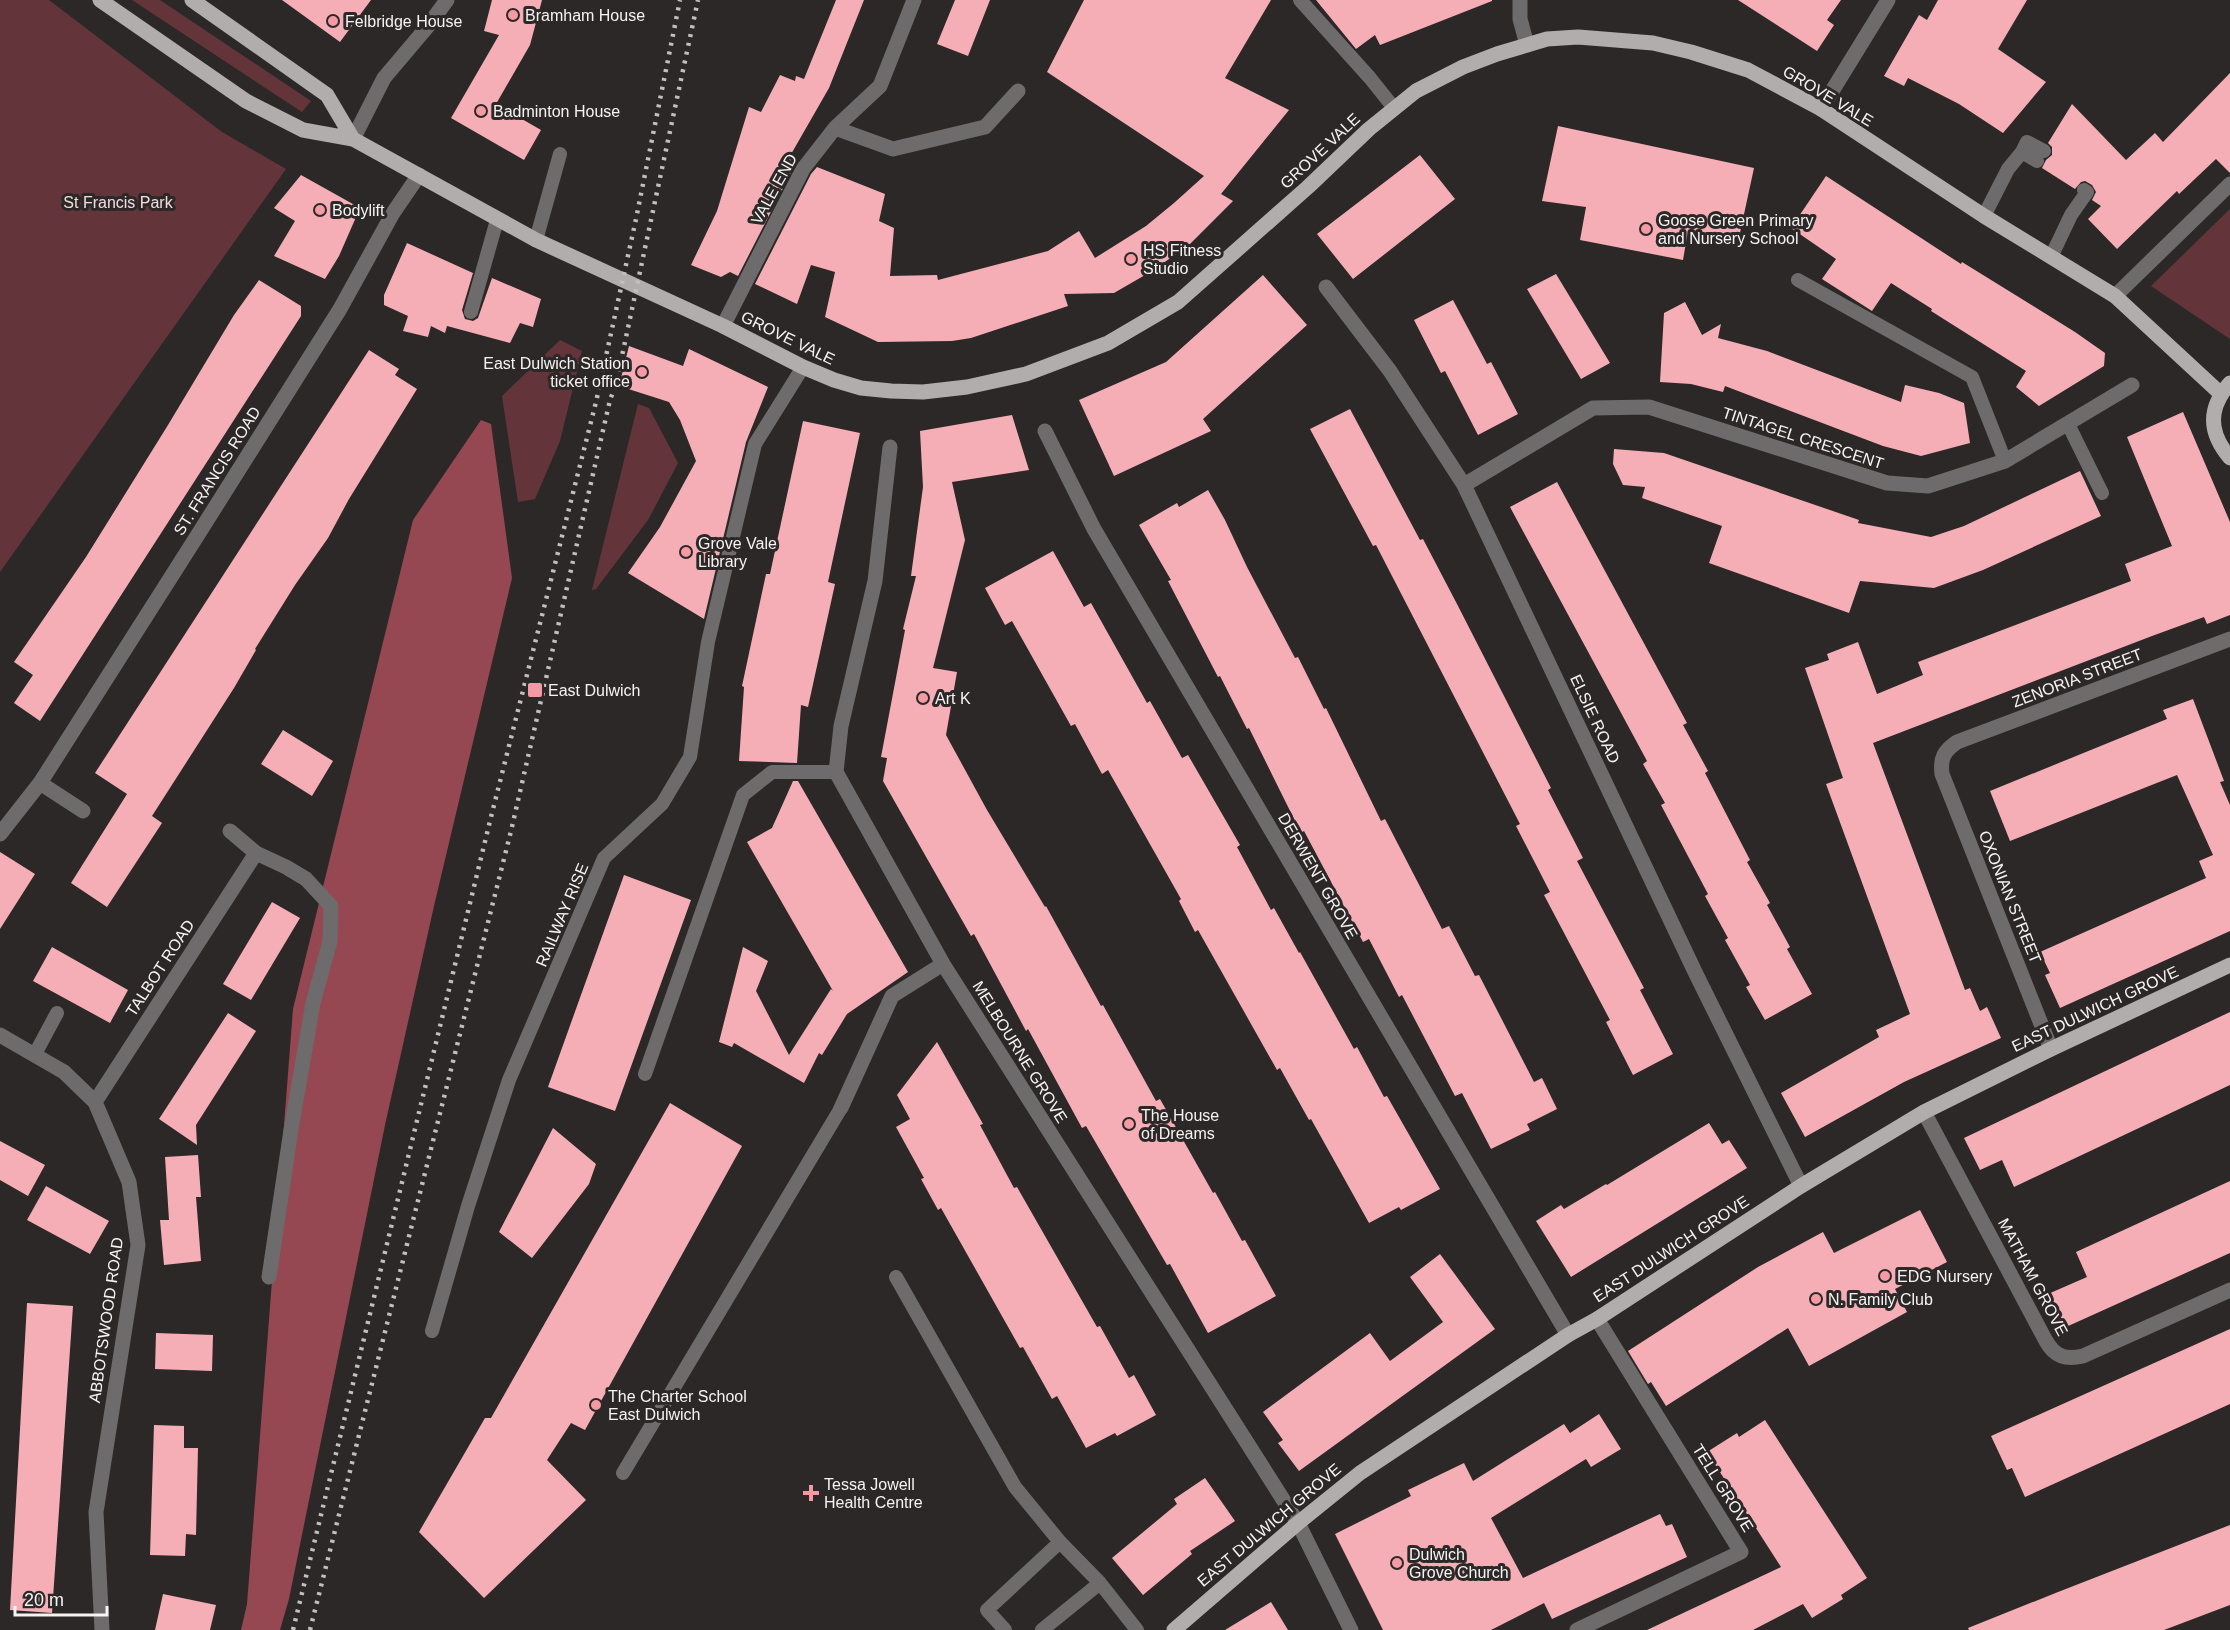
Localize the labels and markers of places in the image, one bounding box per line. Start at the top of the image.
place label: Bramham House [525,7,645,24]
marker: Bramham House [506,8,520,22]
place label: Felbridge House [345,13,463,30]
marker: Felbridge House [326,14,340,28]
place label: Badminton House [493,103,620,120]
marker: Badminton House [474,104,488,118]
place label: Bodylift [332,202,385,219]
marker: Bodylift [313,203,327,217]
place label: Goose Green Primary and Nursery School [1658,212,1814,247]
marker: Goose Green Primary and Nursery School [1639,222,1653,236]
place label: HS Fitness Studio [1143,242,1221,277]
marker: HS Fitness Studio [1124,252,1138,266]
place label: East Dulwich Station ticket office [483,355,630,390]
marker: East Dulwich Station ticket office [635,365,649,379]
place label: Grove Vale Library [698,535,777,570]
marker: Grove Vale Library [679,545,693,559]
marker: East Dulwich [526,681,544,699]
place label: East Dulwich [548,682,640,699]
place label: Art K [935,690,971,707]
marker: Art K [916,691,930,705]
place label: The House of Dreams [1141,1107,1219,1142]
marker: The House of Dreams [1122,1117,1136,1131]
place label: EDG Nursery [1897,1268,1992,1285]
marker: EDG Nursery [1878,1269,1892,1283]
place label: N. Family Club [1828,1291,1933,1308]
marker: N. Family Club [1809,1292,1823,1306]
place label: The Charter School East Dulwich [608,1388,747,1423]
marker: The Charter School East Dulwich [589,1398,603,1412]
place label: Tessa Jowell Health Centre [824,1476,923,1511]
marker: Tessa Jowell Health Centre [802,1484,820,1502]
place label: Dulwich Grove Church [1409,1546,1509,1581]
marker: Dulwich Grove Church [1390,1556,1404,1570]

